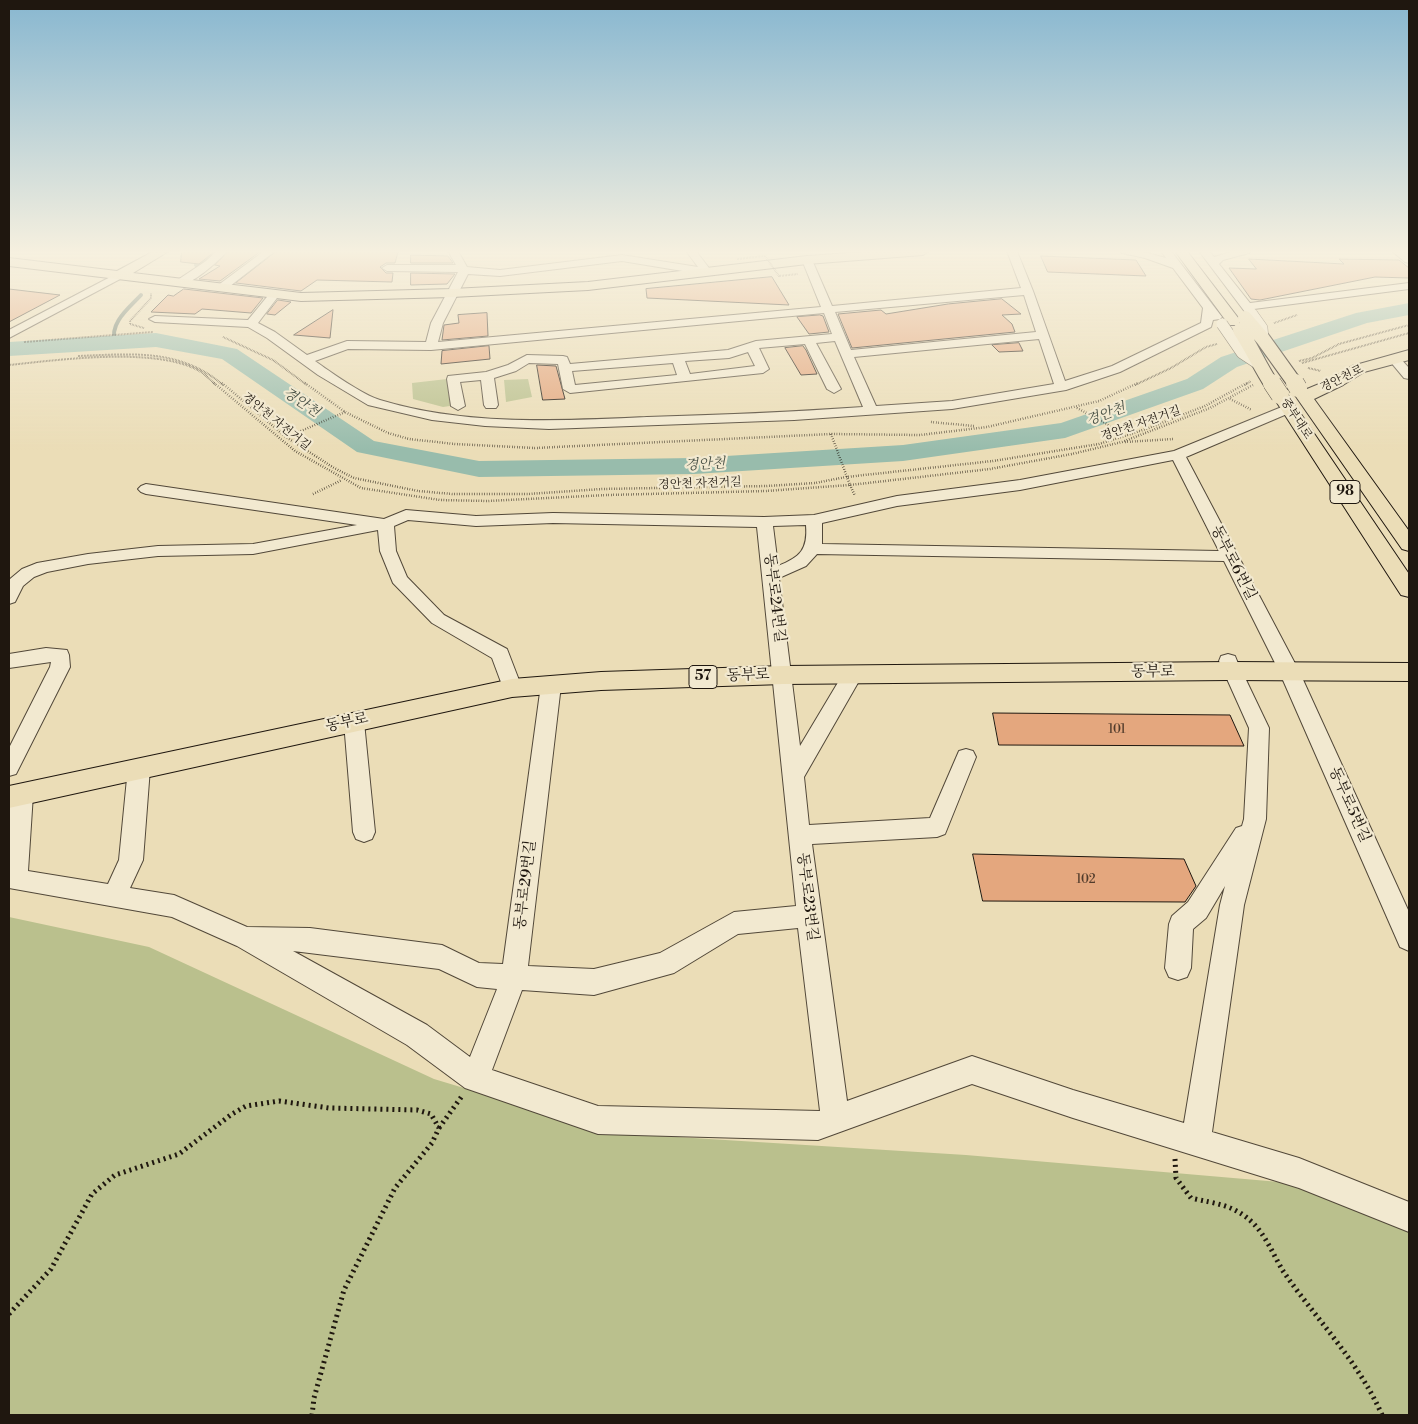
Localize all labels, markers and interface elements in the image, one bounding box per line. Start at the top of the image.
street label: 경안천로 [1318,362,1366,396]
water label: 경안천 [279,385,323,421]
street label: 경안천 자전거길 [239,390,313,454]
street label: 중부대로 [1277,396,1315,442]
water label: 경안천 [1084,400,1128,430]
street label: 경안천 자전거길 [1099,404,1183,444]
water label: 경안천 [684,456,726,474]
street label: 경안천 자전거길 [658,475,742,493]
road number: 98 [1330,481,1360,504]
street label: 동부로6번길 [1206,523,1260,603]
street label: 동부로24번길 [760,552,788,644]
street label: 동부로 [1131,663,1175,681]
road number: 57 [689,666,717,689]
street label: 동부로 [726,666,770,686]
street label: 동부로 [324,710,370,736]
house number: 101 [1108,723,1126,737]
street label: 동부로5번길 [1324,764,1374,846]
street label: 동부로29번길 [512,839,540,931]
street label: 동부로23번길 [793,852,821,942]
house number: 102 [1076,873,1096,887]

